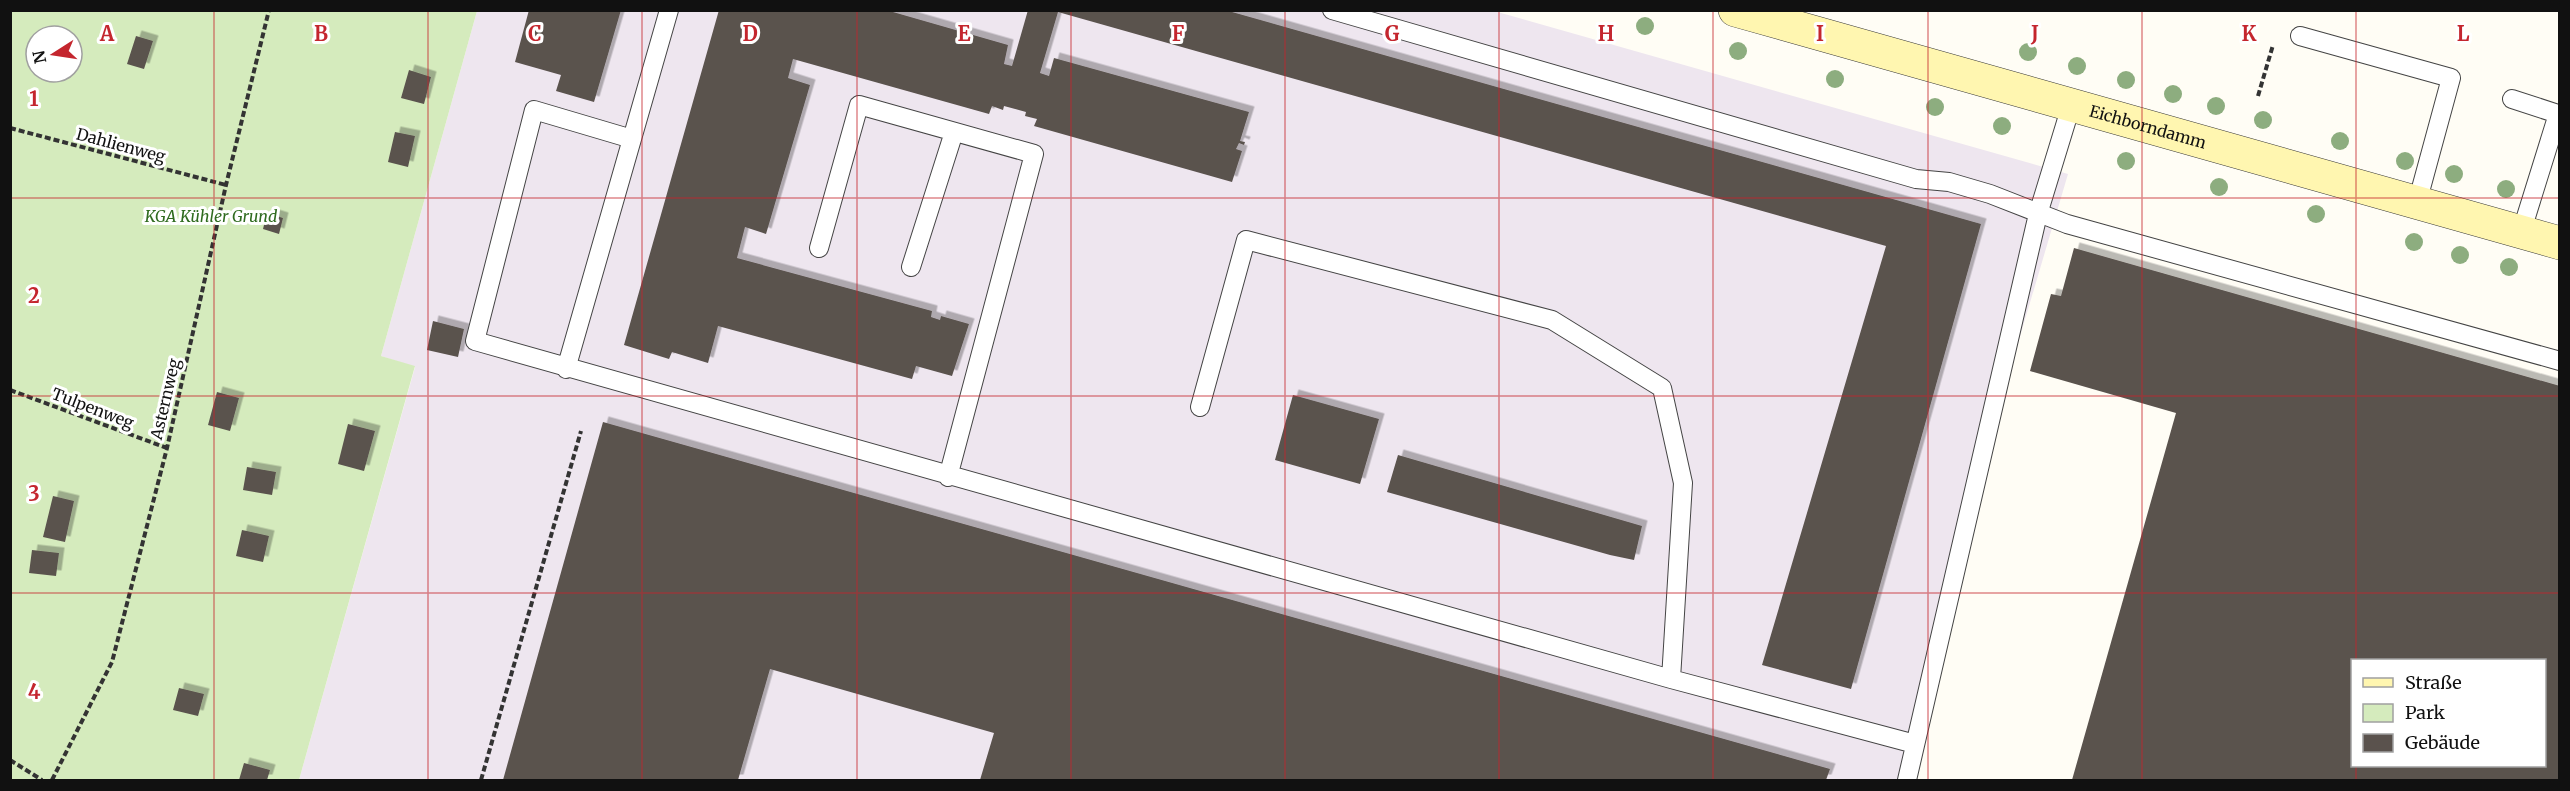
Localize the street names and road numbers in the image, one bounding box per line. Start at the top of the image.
street label: Eichborndamm [2087,101,2209,153]
street label: Dahlienweg [74,124,168,167]
street label: Asternweg [146,356,184,442]
street label: Tulpenweg [49,383,137,433]

